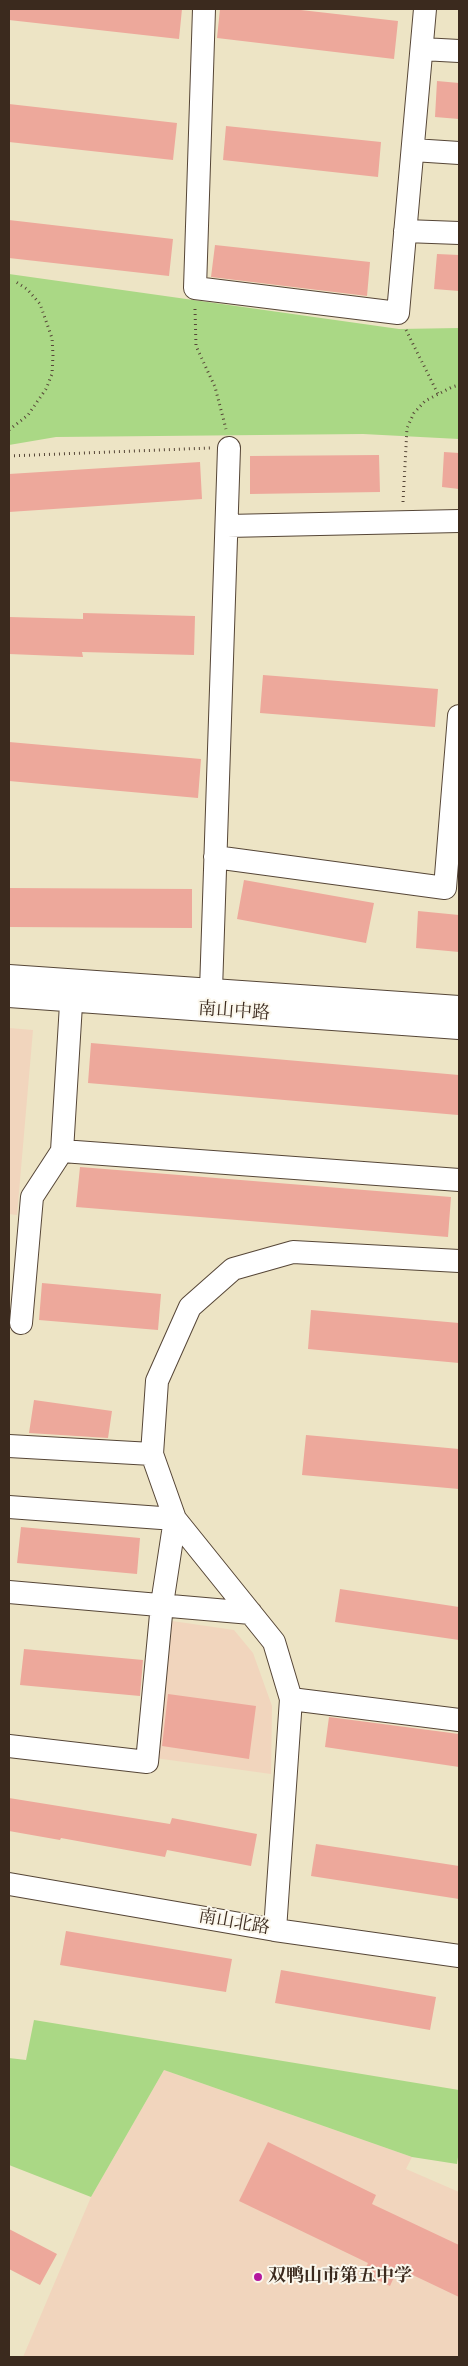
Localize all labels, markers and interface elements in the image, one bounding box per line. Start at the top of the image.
street label: 南山中路 [197,999,271,1025]
street label: 南山北路 [197,1906,271,1940]
place label: 双鸭山市第五中学 [268,2266,412,2288]
marker: 双鸭山市第五中学 [252,2271,264,2283]

